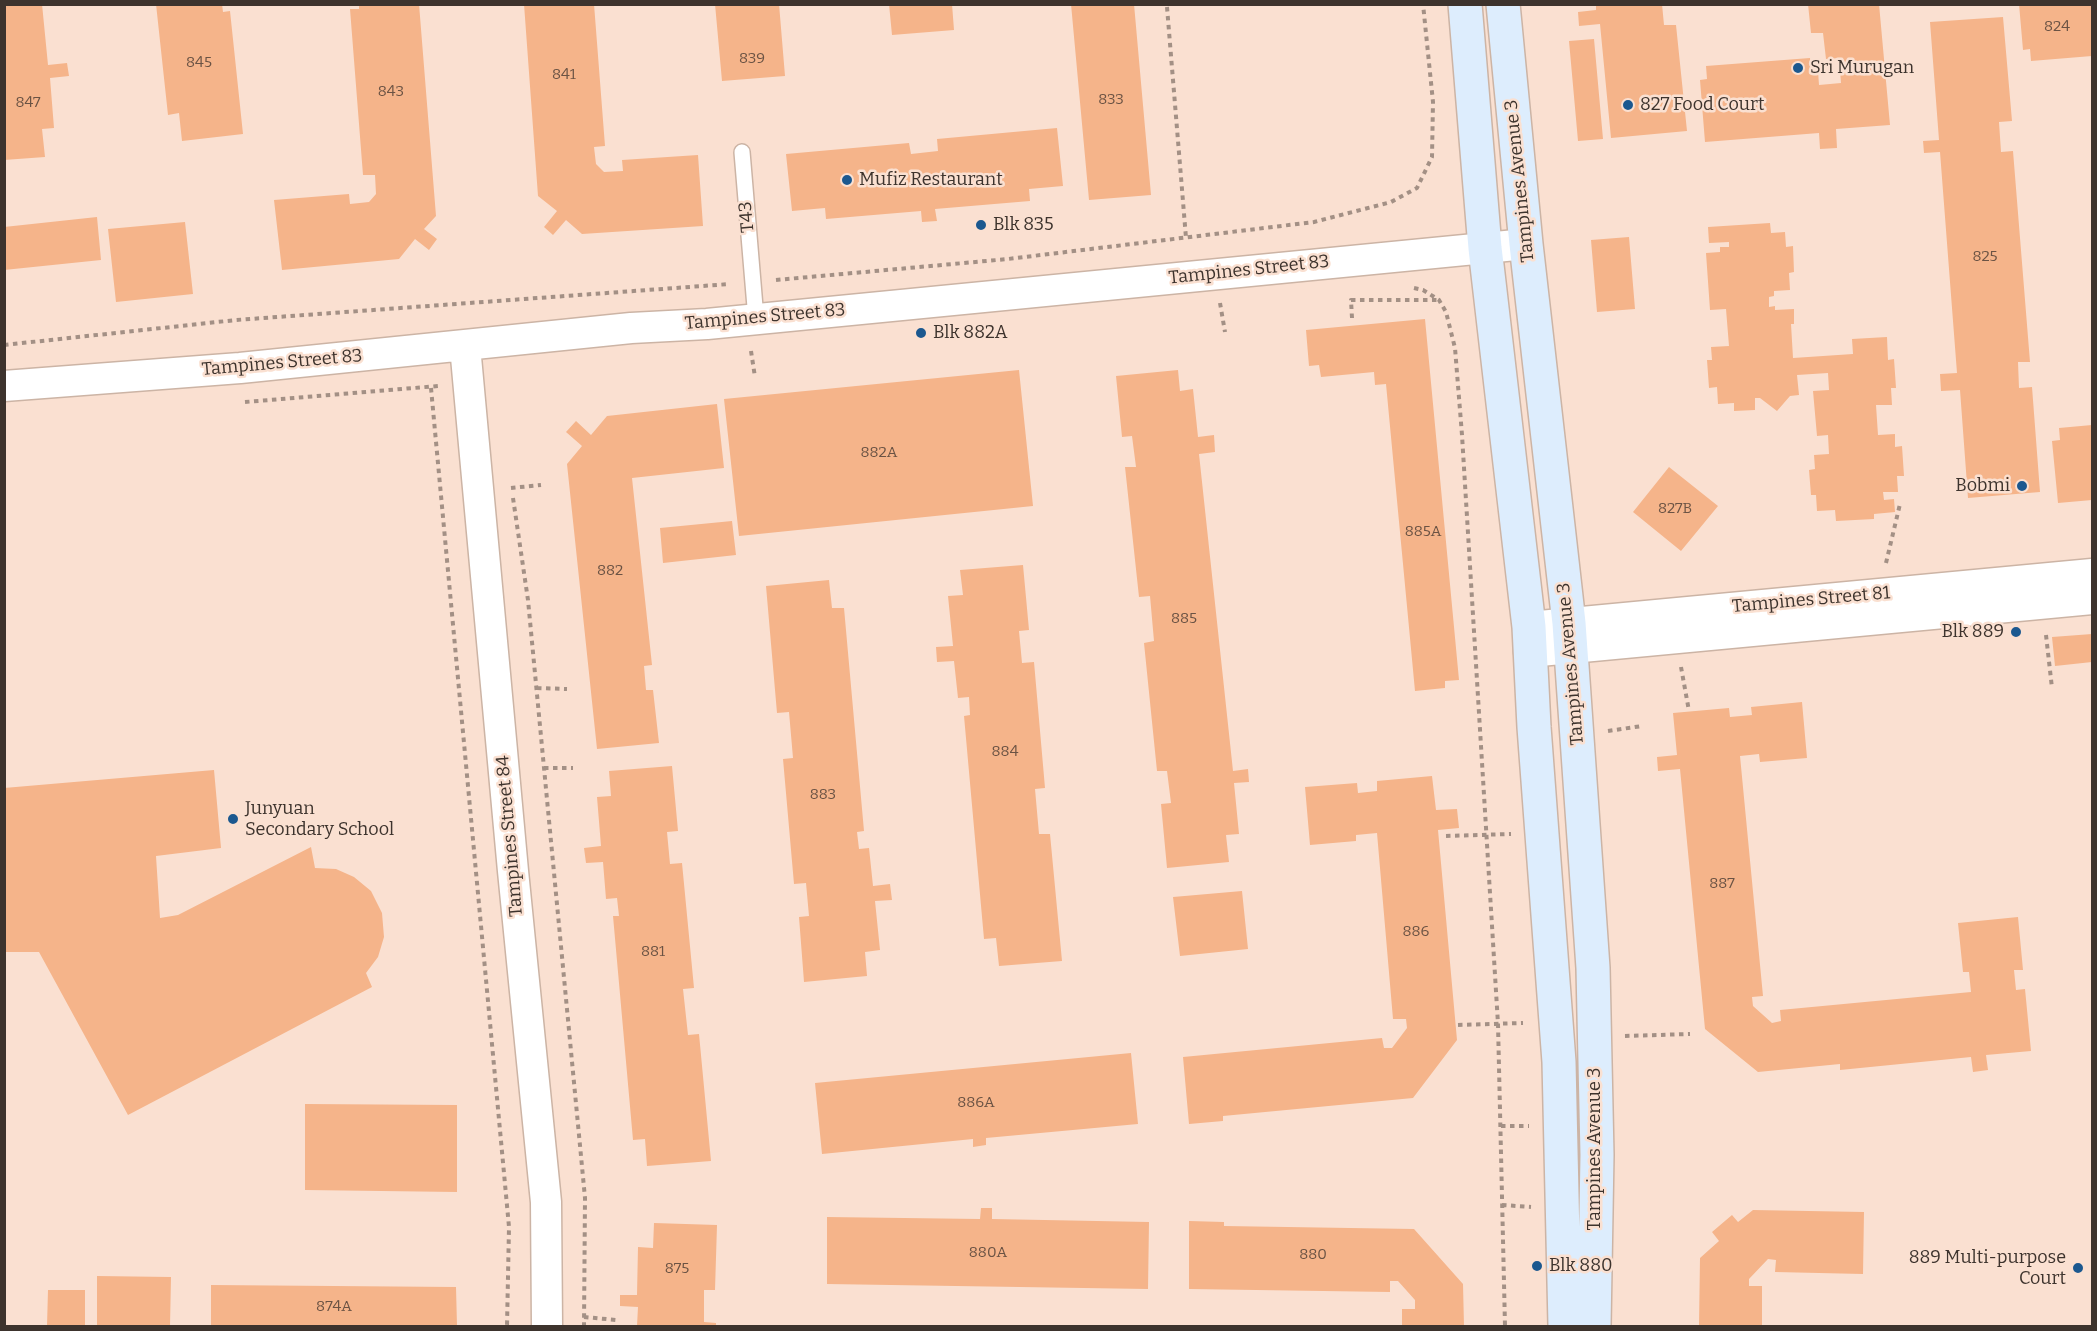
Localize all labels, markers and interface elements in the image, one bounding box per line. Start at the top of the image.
house number: 824 [2044,18,2070,36]
house number: 839 [739,50,765,68]
house number: 845 [186,54,212,72]
place label: Sri Murugan [1810,57,1914,79]
marker: Sri Murugan [1791,61,1805,75]
house number: 841 [552,66,576,84]
house number: 843 [378,83,404,101]
house number: 833 [1098,91,1124,109]
house number: 847 [15,94,41,112]
place label: 827 Food Court [1640,94,1764,116]
marker: 827 Food Court [1621,98,1635,112]
street label: Tampines Avenue 3 [1501,99,1539,263]
place label: Mufiz Restaurant [859,169,1003,191]
marker: Mufiz Restaurant [840,173,854,187]
street label: T43 [735,200,759,234]
place label: Blk 835 [993,214,1054,236]
marker: Blk 835 [974,218,988,232]
house number: 825 [1972,248,1998,266]
street label: Tampines Street 83 [1168,251,1330,289]
street label: Tampines Street 83 [684,299,846,335]
place label: Blk 882A [933,322,1008,344]
marker: Blk 882A [914,326,928,340]
street label: Tampines Street 83 [201,345,363,381]
house number: 882A [861,444,897,462]
place label: Bobmi [1955,475,2010,497]
marker: Bobmi [2015,479,2029,493]
house number: 827B [1658,500,1692,518]
house number: 885A [1405,523,1441,541]
house number: 882 [597,562,623,580]
street label: Tampines Avenue 3 [1553,582,1589,746]
street label: Tampines Street 81 [1731,582,1891,618]
house number: 885 [1171,610,1197,628]
place label: Blk 889 [1941,621,2004,643]
marker: Blk 889 [2009,625,2023,639]
house number: 884 [992,743,1018,761]
street label: Tampines Street 84 [492,754,528,918]
house number: 883 [810,786,836,804]
place label: Junyuan Secondary School [245,798,394,840]
marker: Junyuan Secondary School [226,812,240,826]
house number: 887 [1709,875,1735,893]
house number: 886 [1403,923,1429,941]
house number: 881 [641,943,665,961]
street label: Tampines Avenue 3 [1584,1067,1606,1231]
house number: 886A [957,1094,995,1112]
house number: 880A [969,1244,1007,1262]
house number: 880 [1299,1246,1327,1264]
place label: 889 Multi-purpose Court [1909,1247,2066,1290]
place label: Blk 880 [1549,1255,1613,1277]
marker: Blk 880 [1530,1259,1544,1273]
house number: 875 [665,1260,689,1278]
marker: 889 Multi-purpose Court [2071,1261,2085,1275]
house number: 874A [316,1298,352,1316]

